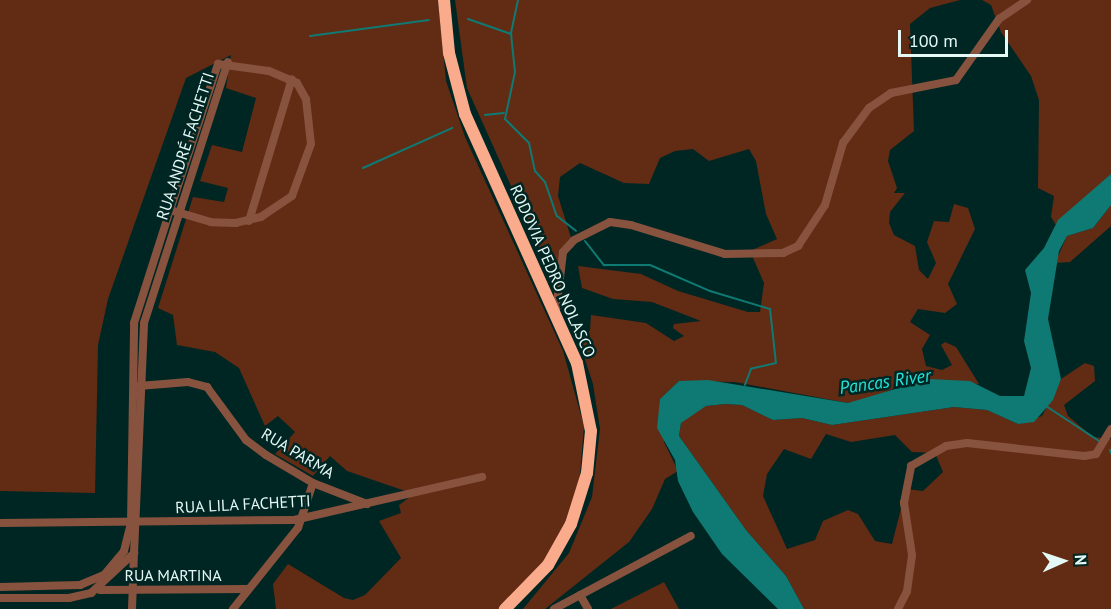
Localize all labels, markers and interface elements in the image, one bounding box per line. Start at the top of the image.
scale bar [901,18,1010,56]
text: 100 m [909,29,958,52]
street label: RUA ANDRÉ FACHETTI [152,69,218,223]
street label: RODOVIA PEDRO NOLASCO [506,181,600,361]
water label: Pancas River [838,365,932,399]
street label: RUA PARMA [258,424,338,482]
street label: RUA LILA FACHETTI [174,491,312,517]
north arrow [1033,531,1093,591]
text: N [1071,554,1091,566]
street label: RUA MARTINA [124,565,222,585]

